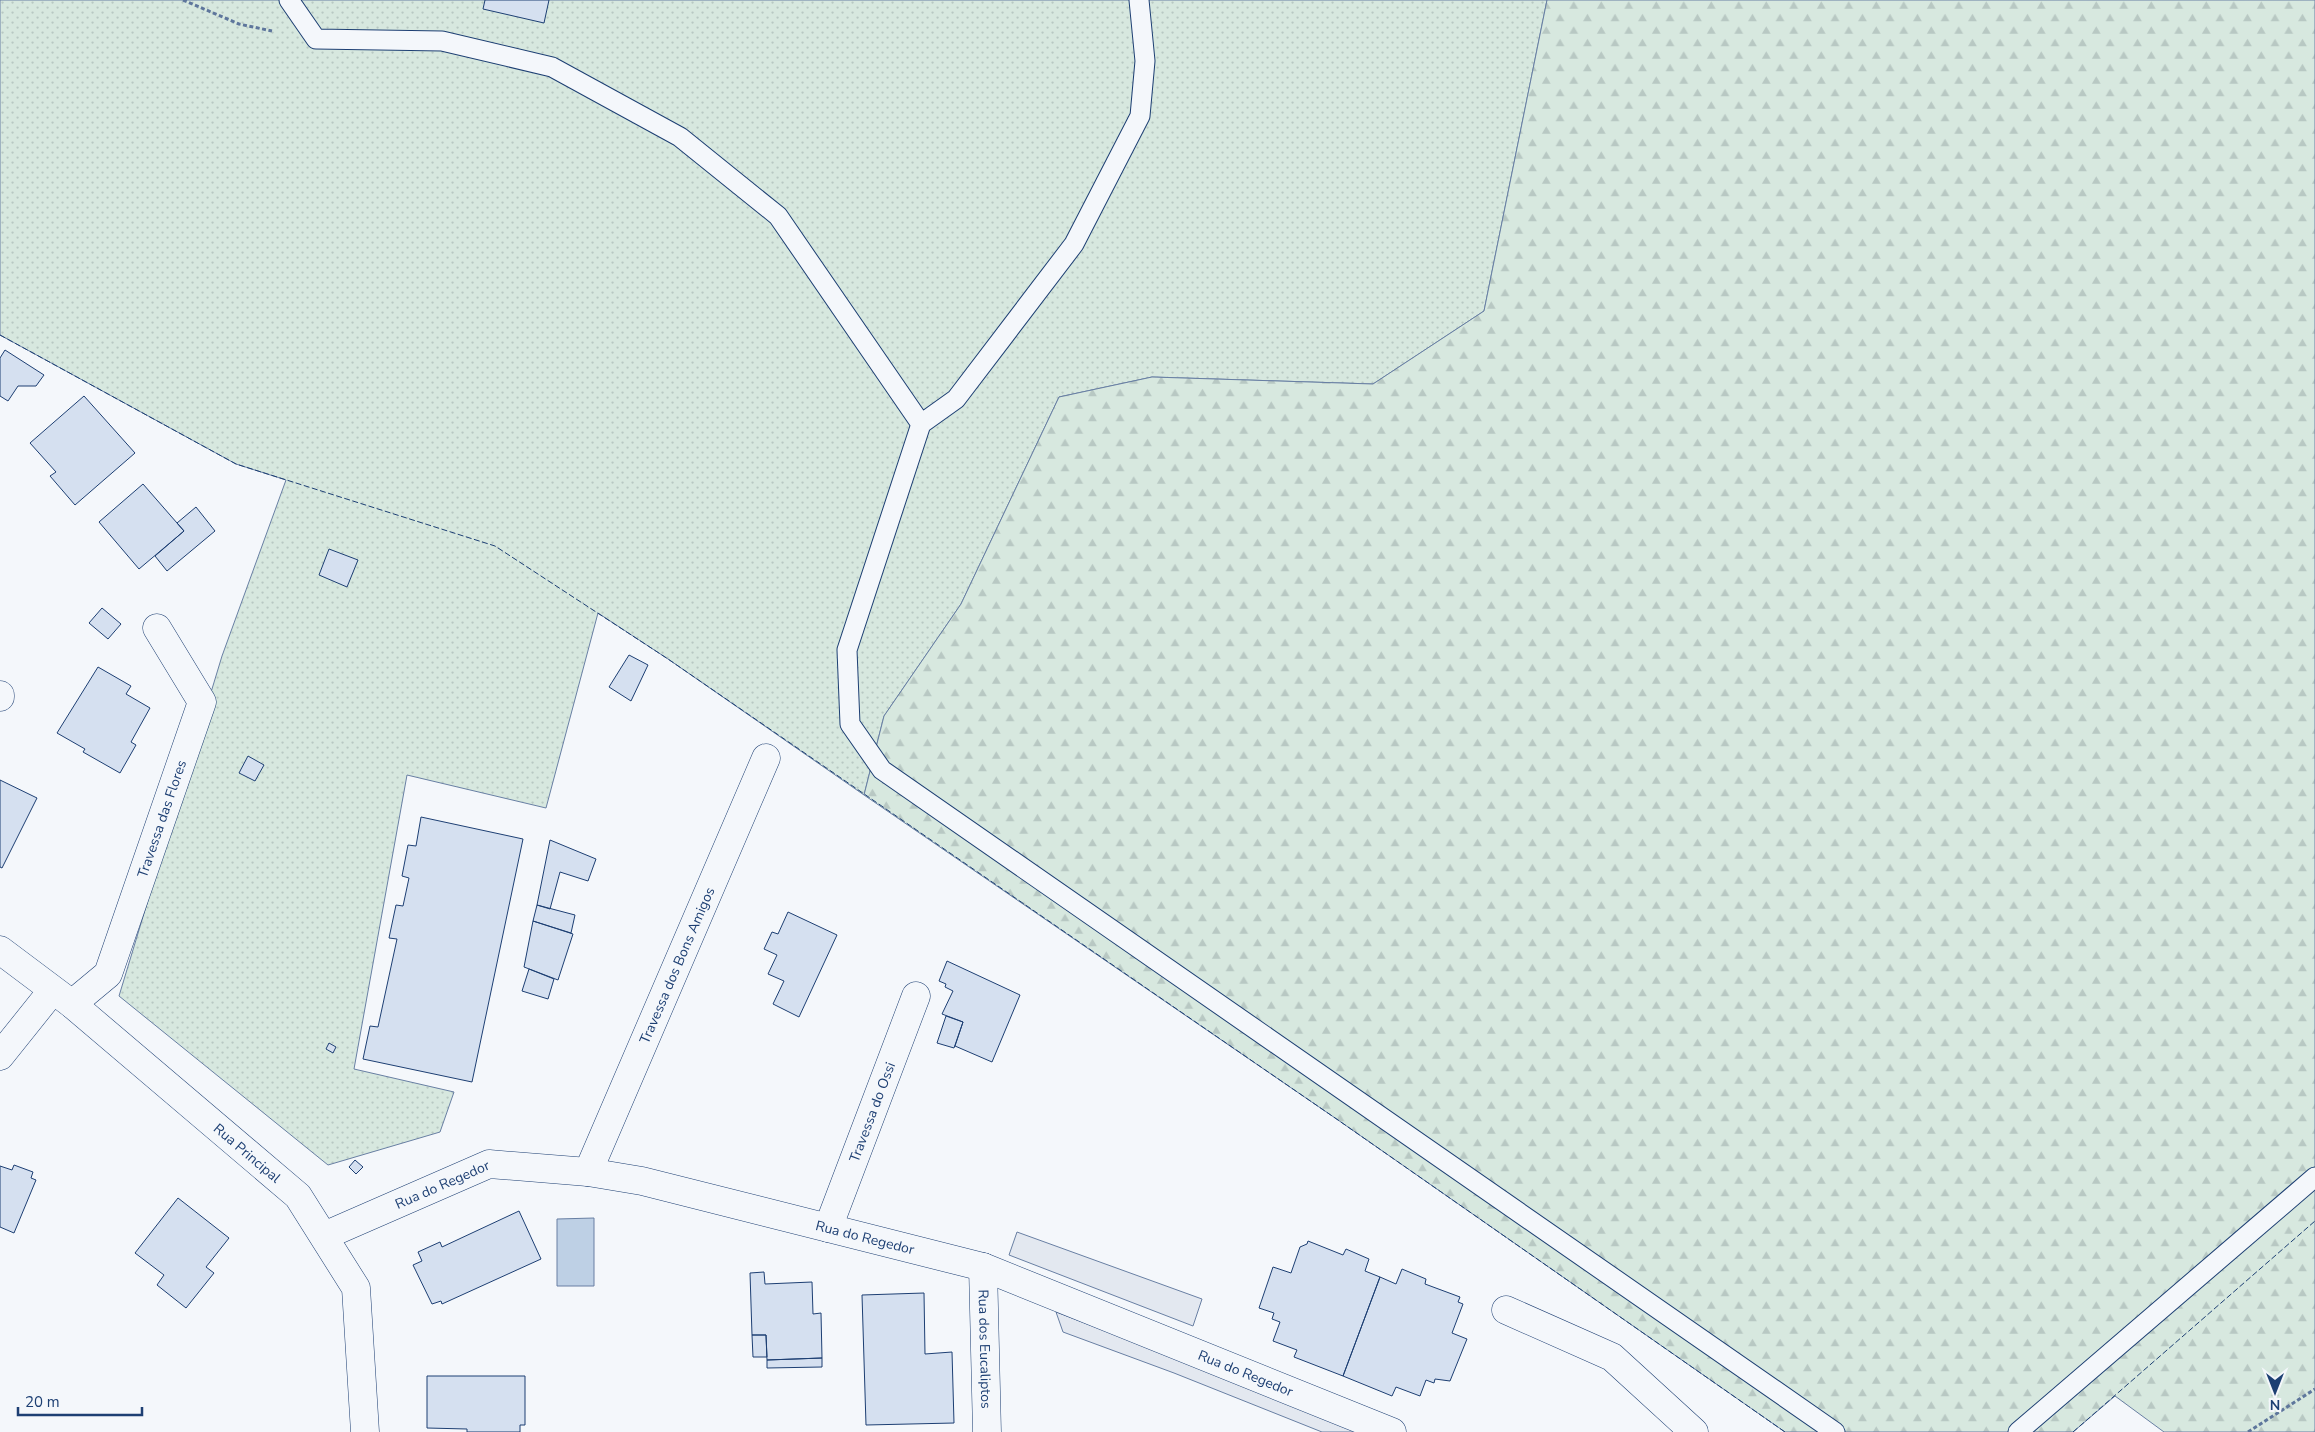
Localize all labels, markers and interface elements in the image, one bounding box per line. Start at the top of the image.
street label: Travessa das Flores [132,757,191,880]
street label: Travessa dos Bons Amigos [635,884,719,1047]
street label: Travessa do Ossi [844,1059,900,1165]
street label: Rua Principal [210,1119,286,1187]
street label: Rua do Regedor [392,1155,492,1213]
street label: Rua do Regedor [814,1216,916,1259]
street label: Rua dos Eucaliptos [974,1289,996,1409]
street label: Rua do Regedor [1195,1345,1296,1401]
north arrow [2250,1367,2300,1417]
scale bar [18,1384,141,1416]
text: 20 m [25,1392,60,1412]
text: N [2270,1395,2280,1414]

